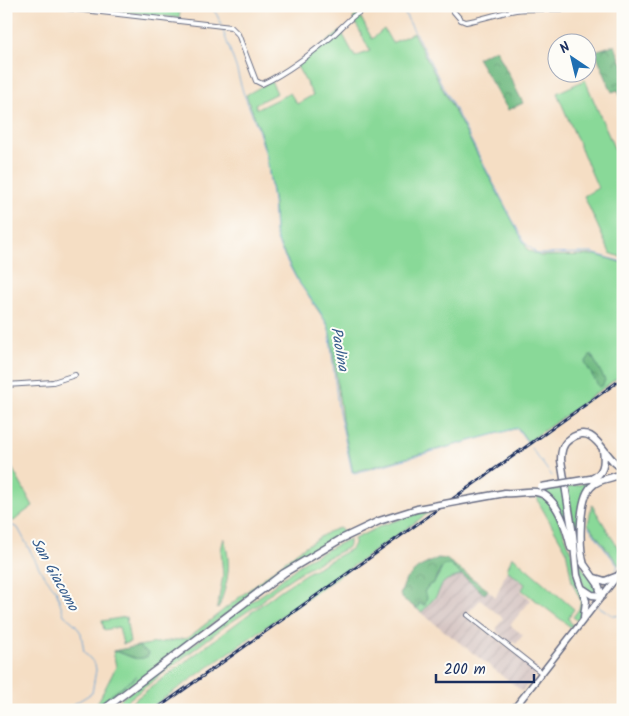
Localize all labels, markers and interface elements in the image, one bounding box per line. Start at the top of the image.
north arrow [546,32,596,82]
text: N [555,37,575,60]
water label: Paolina [323,325,355,374]
water label: San Giacomo [24,533,85,617]
scale bar [436,651,534,683]
text: 200 m [444,658,486,682]

